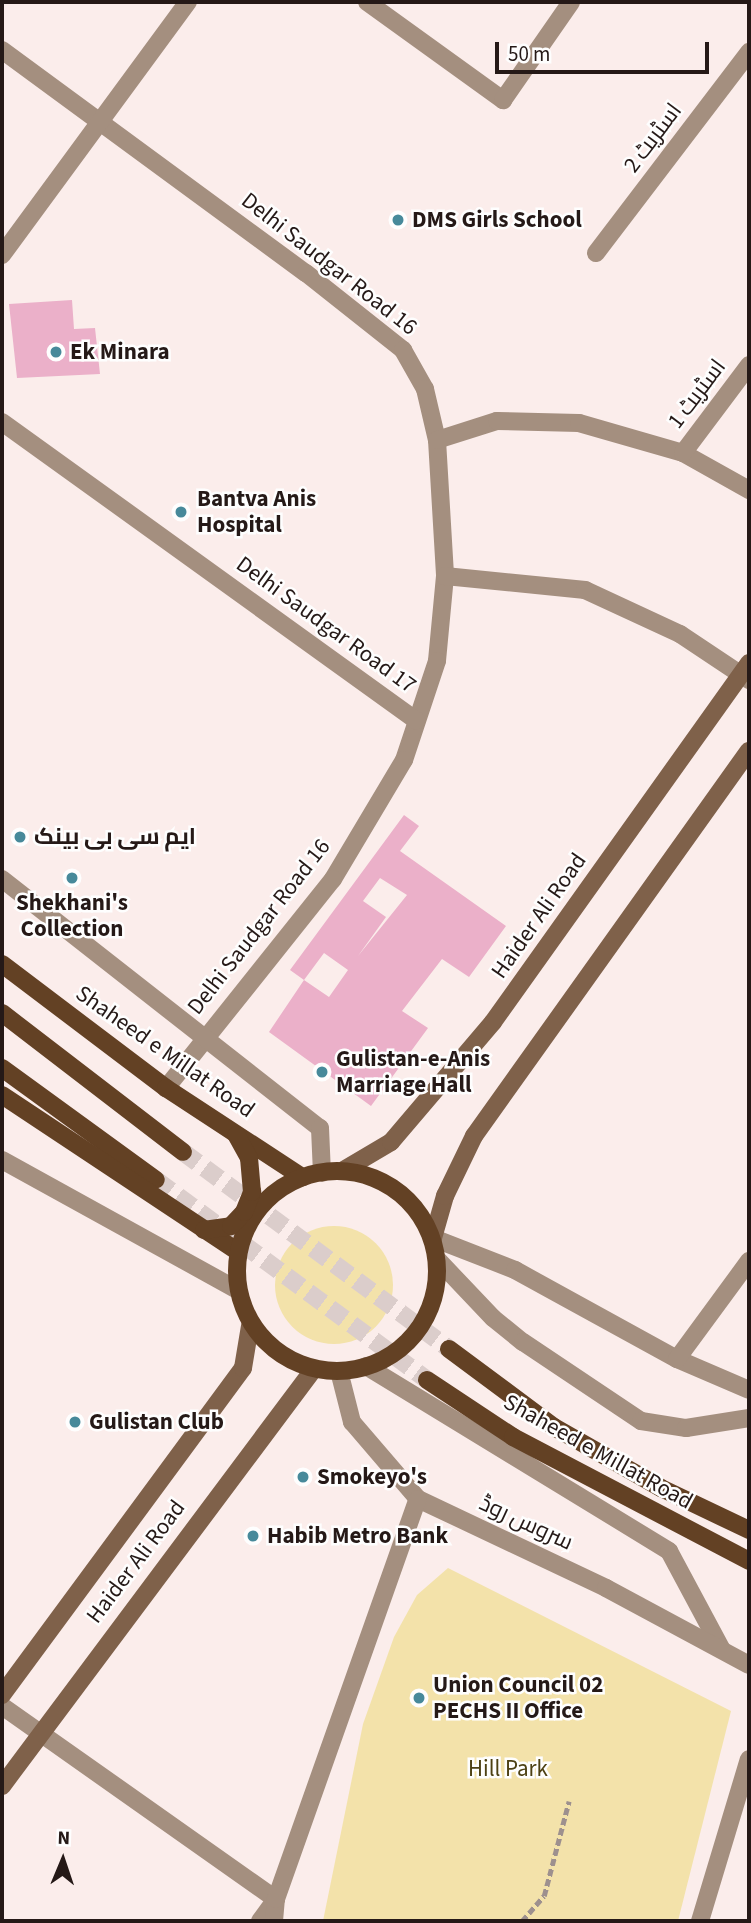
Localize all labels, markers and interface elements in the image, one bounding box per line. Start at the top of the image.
scale bar [499,28,712,72]
text: 50 m [508,39,550,69]
street label: اسٹریٹ 2 [618,98,688,178]
street label: Delhi Saudgar Road 16 [236,187,422,341]
place label: DMS Girls School [412,206,582,234]
marker: DMS Girls School [390,212,406,228]
place label: Ek Minara [70,338,170,366]
marker: Ek Minara [48,344,64,360]
street label: اسٹریٹ 1 [662,354,732,434]
place label: Bantva Anis Hospital [197,485,316,539]
marker: Bantva Anis Hospital [171,502,191,522]
street label: Delhi Saudgar Road 17 [231,550,421,700]
place label: ایم سی بی بینک [34,823,196,851]
marker: ایم سی بی بینک [12,829,28,845]
street label: Delhi Saudgar Road 16 [182,834,336,1020]
street label: Haider Ali Road [486,848,592,984]
marker: Shekhani's Collection [64,870,80,886]
place label: Shekhani's Collection [16,889,128,943]
street label: Shaheed e Millat Road [70,980,260,1124]
place label: Gulistan-e-Anis Marriage Hall [336,1045,490,1099]
marker: Gulistan-e-Anis Marriage Hall [314,1064,330,1080]
street label: Shaheed e Millat Road [499,1388,697,1516]
place label: Gulistan Club [89,1408,224,1436]
marker: Gulistan Club [67,1414,83,1430]
place label: Smokeyo's [317,1463,427,1491]
marker: Smokeyo's [295,1469,311,1485]
street label: سروس روڈ [475,1489,577,1557]
street label: Haider Ali Road [81,1495,191,1629]
place label: Habib Metro Bank [267,1522,448,1550]
marker: Habib Metro Bank [245,1528,261,1544]
place label: Union Council 02 PECHS II Office [433,1671,603,1725]
marker: Union Council 02 PECHS II Office [411,1690,427,1706]
park label: Hill Park [468,1755,548,1783]
north arrow [28,1825,98,1895]
text: N [57,1825,71,1852]

